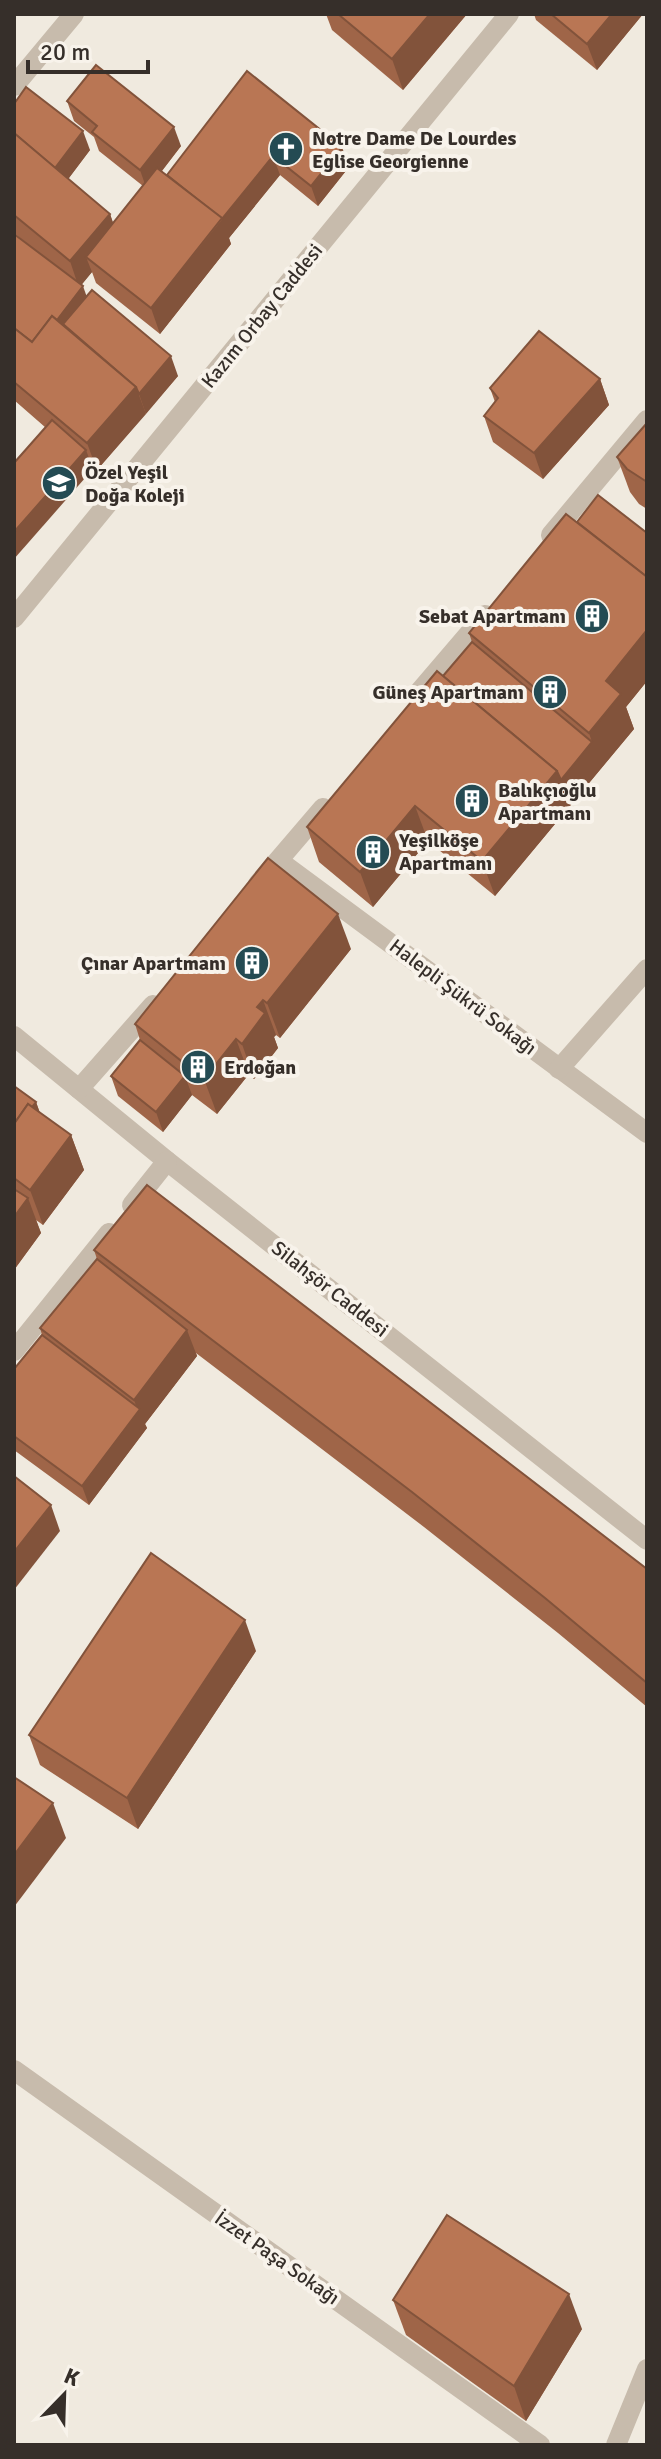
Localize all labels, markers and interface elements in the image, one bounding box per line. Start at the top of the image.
scale bar [28,24,148,74]
text: 20 m [40,37,90,67]
place label: Notre Dame De Lourdes Eglise Georgienne [312,126,516,174]
church icon: Notre Dame De Lourdes Eglise Georgienne [267,130,305,168]
street label: Kazım Orbay Caddesi [196,239,328,393]
place label: Özel Yeşil Doğa Koleji [85,460,185,508]
school or university icon: Özel Yeşil Doğa Koleji [40,464,78,502]
building icon: Sebat Apartmanı [573,597,611,635]
place label: Sebat Apartmanı [419,604,566,629]
building icon: Güneş Apartmanı [531,673,569,711]
place label: Güneş Apartmanı [373,680,524,705]
place label: Balıkçıoğlu Apartmanı [498,778,596,826]
building icon: Balıkçıoğlu Apartmanı [453,782,491,820]
place label: Yeşilköşe Apartmanı [398,828,492,876]
building icon: Yeşilköşe Apartmanı [354,833,392,871]
street label: Halepli Şükrü Sokağı [384,933,542,1061]
building icon: Çınar Apartmanı [233,944,271,982]
place label: Çınar Apartmanı [81,951,226,976]
building icon: Erdoğan [179,1048,217,1086]
place label: Erdoğan [224,1055,296,1080]
street label: Silahşör Caddesi [266,1236,394,1342]
street label: İzzet Paşa Sokağı [210,2206,344,2310]
north arrow [24,2355,104,2435]
text: K [60,2362,83,2392]

